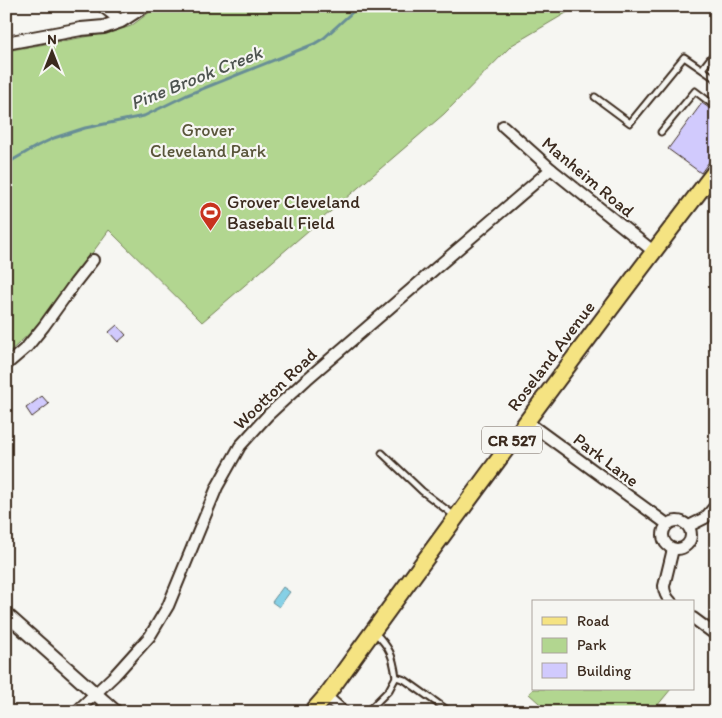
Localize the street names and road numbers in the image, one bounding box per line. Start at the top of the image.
street label: Manheim Road [537,132,639,222]
street label: Roseland Avenue [502,297,600,415]
street label: Wootton Road [229,343,322,434]
road number: CR 527 [482,426,542,454]
street label: Park Lane [569,428,643,492]

